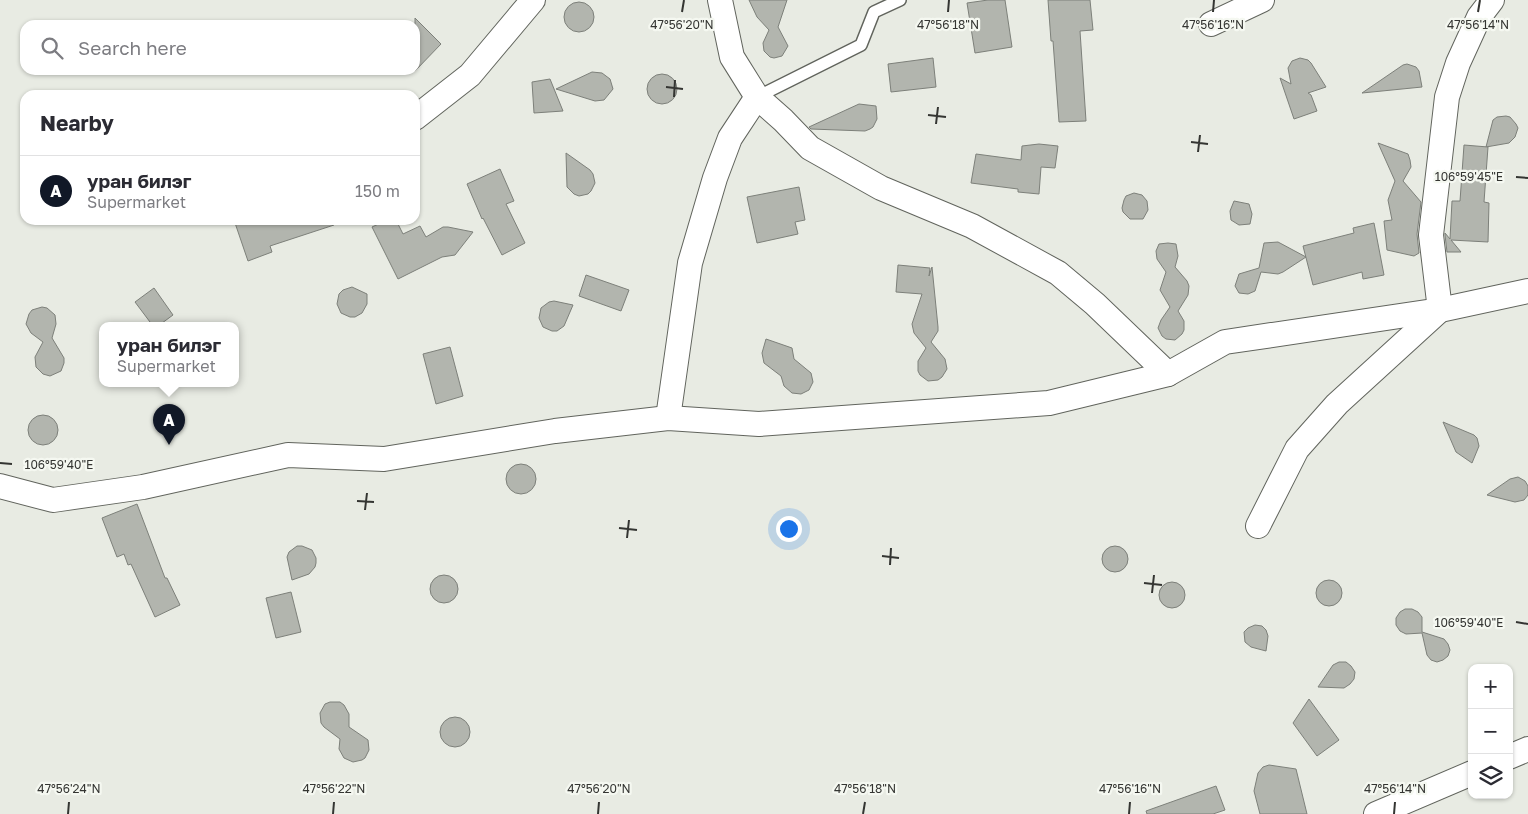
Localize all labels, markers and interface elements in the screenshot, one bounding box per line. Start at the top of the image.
text: 47°56'20"N [650,17,714,32]
text: 47°56'18"N [917,17,979,32]
text: 47°56'16"N [1182,17,1244,32]
text: 47°56'14"N [1447,17,1509,32]
search box [20,20,420,75]
icon: search [38,34,66,62]
text: Search here [78,36,187,59]
text: Nearby [40,110,114,136]
text: уран билэг [87,169,192,192]
text: 106°59'45"E [1435,169,1503,184]
text: A [50,181,62,201]
text: 150 m [355,181,400,201]
text: Supermarket [87,192,186,212]
popup [99,322,239,387]
text: уран билэг [117,333,221,356]
text: Supermarket [117,356,216,376]
pin: A [153,404,185,445]
text: 106°59'40"E [25,457,93,472]
your location [776,516,802,542]
text: 106°59'40"E [1435,615,1503,630]
map controls [1468,664,1513,799]
button: + [1468,664,1513,709]
button: − [1468,709,1513,754]
button: layers [1468,754,1513,799]
text: 47°56'24"N [37,781,101,796]
text: 47°56'22"N [303,781,365,796]
text: 47°56'20"N [567,781,631,796]
text: 47°56'18"N [834,781,896,796]
text: 47°56'16"N [1099,781,1161,796]
text: 47°56'14"N [1364,781,1426,796]

